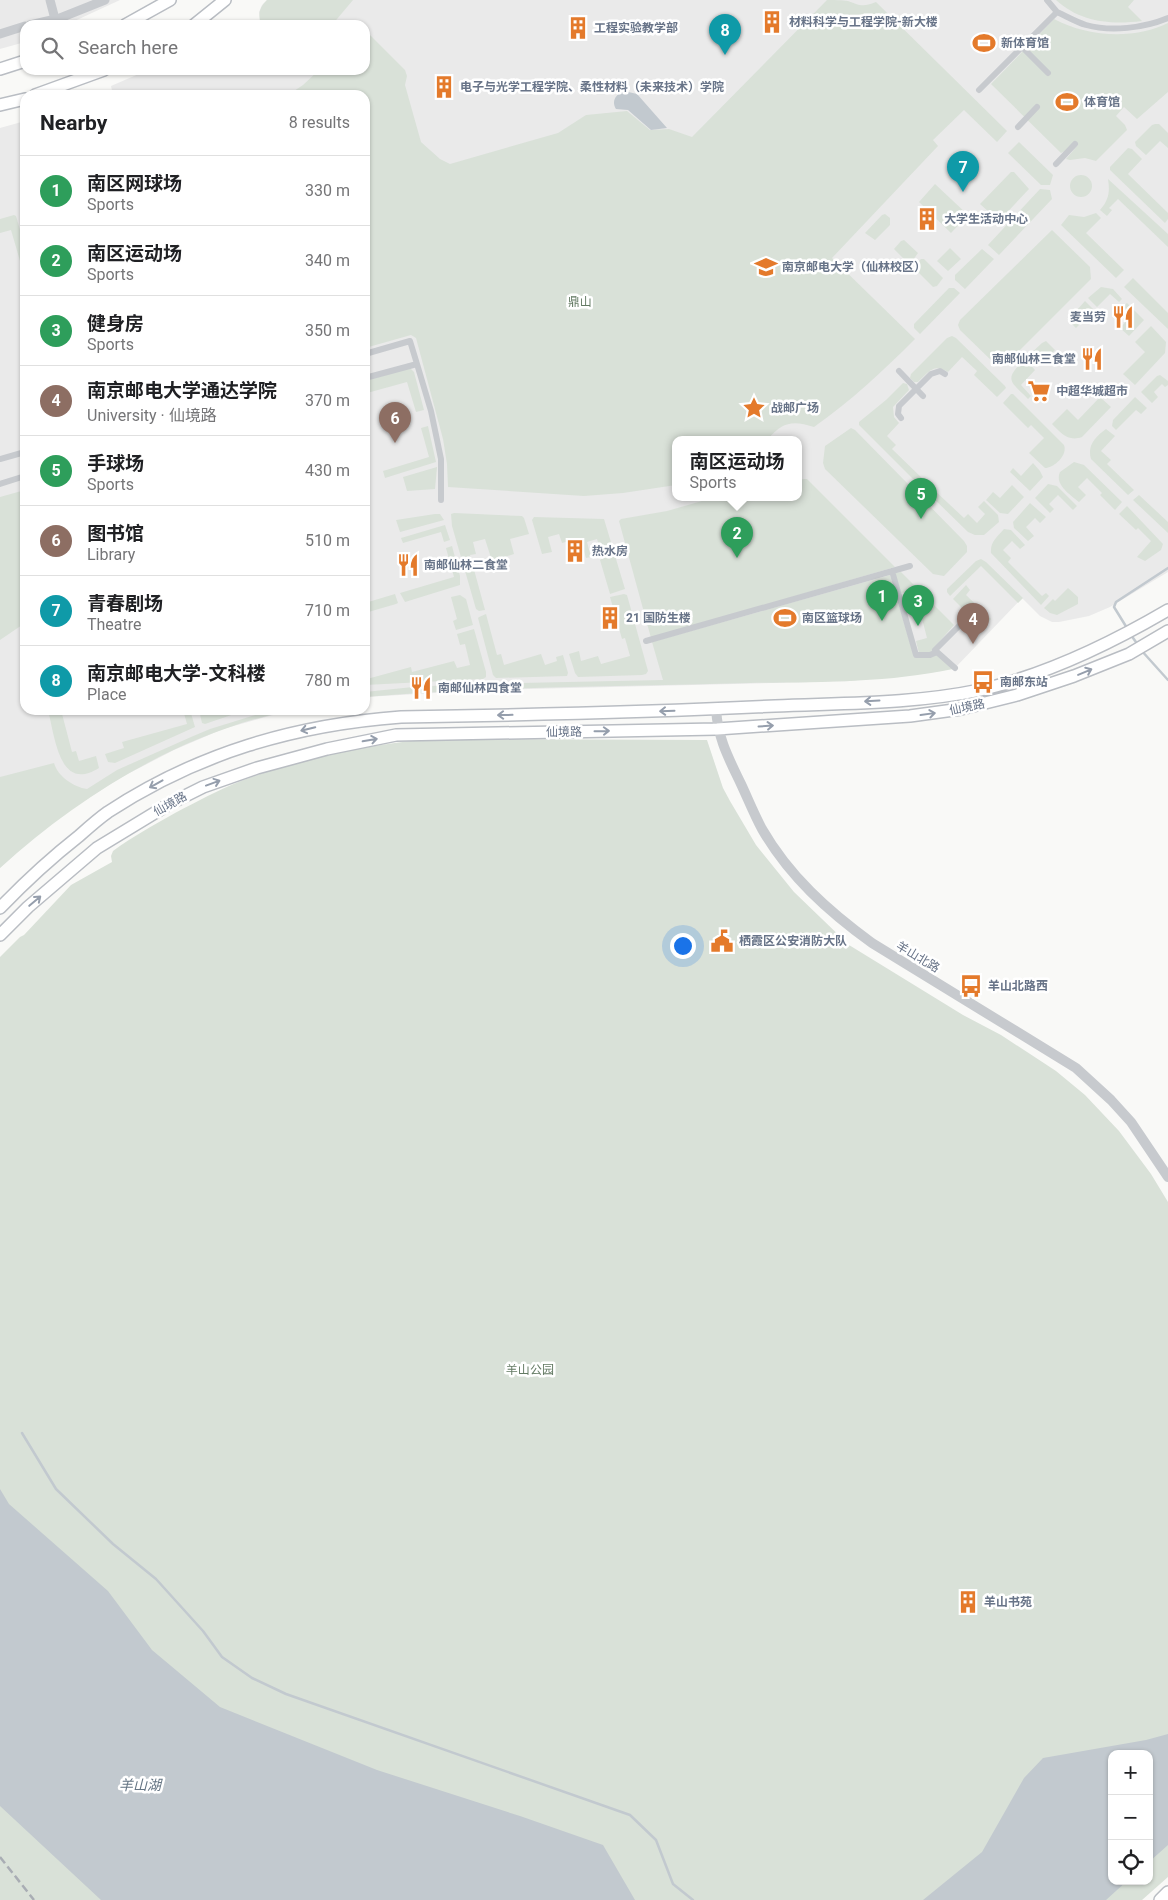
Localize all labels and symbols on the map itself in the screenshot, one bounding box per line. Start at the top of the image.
building icon: 材料科学与工程学院-新大楼 [759,9,785,35]
pin: 8 [709,14,741,55]
building icon: 工程实验教学部 [565,15,591,41]
place label: 材料科学与工程学院-新大楼 [789,15,938,29]
place label: 工程实验教学部 [594,21,678,35]
sports icon: 新体育馆 [971,30,997,56]
place label: 新体育馆 [1001,36,1049,50]
building icon: 电子与光学工程学院、柔性材料（未来技术）学院 [431,74,457,100]
place label: 电子与光学工程学院、柔性材料（未来技术）学院 [460,80,724,94]
sports icon: 体育馆 [1054,89,1080,115]
place label: 体育馆 [1084,95,1120,109]
pin: 7 [947,151,979,192]
building icon: 大学生活动中心 [914,206,940,232]
place label: 大学生活动中心 [944,212,1028,226]
school or university icon: 南京邮电大学（仙林校区） [753,254,779,280]
place label: 南京邮电大学（仙林校区） [782,260,926,274]
park label: 鼎山 [568,295,592,309]
restaurant icon: 麦当劳 [1110,304,1136,330]
place label: 麦当劳 [1070,310,1106,324]
restaurant icon: 南邮仙林三食堂 [1079,346,1105,372]
place label: 南邮仙林三食堂 [992,352,1076,366]
supermarket icon: 中超华城超市 [1026,378,1052,404]
place label: 中超华城超市 [1056,384,1128,398]
place icon: 战邮广场 [741,395,767,421]
place label: 战邮广场 [771,401,819,415]
pin: 6 [379,402,411,443]
pin: 5 [905,478,937,519]
pin: 2 [721,517,753,558]
building icon: 热水房 [562,538,588,564]
place label: 热水房 [592,544,628,558]
restaurant icon: 南邮仙林二食堂 [395,552,421,578]
place label: 南邮仙林二食堂 [424,558,508,572]
pin: 1 [866,580,898,621]
pin: 3 [902,585,934,626]
pin: 4 [957,603,989,644]
building icon: 21 国防生楼 [597,605,623,631]
sports icon: 南区篮球场 [772,605,798,631]
place label: 21 国防生楼 [626,611,691,625]
place label: 南区篮球场 [802,611,862,625]
one-way arrow [1077,667,1092,676]
bus stop icon: 南邮东站 [970,669,996,695]
restaurant icon: 南邮仙林四食堂 [408,675,434,701]
place label: 南邮东站 [1000,675,1048,689]
place label: 南邮仙林四食堂 [438,681,522,695]
street label: 仙境路 [948,696,986,718]
one-way arrow [864,697,880,706]
one-way arrow [659,706,675,715]
one-way arrow [920,709,936,719]
one-way arrow [497,710,514,720]
one-way arrow [758,722,774,731]
one-way arrow [301,725,317,734]
street label: 仙境路 [546,725,582,739]
one-way arrow [594,726,610,736]
one-way arrow [361,734,377,744]
one-way arrow [205,778,221,787]
one-way arrow [149,779,163,789]
street label: 仙境路 [151,789,189,819]
one-way arrow [28,895,41,906]
public building icon: 栖霞区公安消防大队 [709,928,735,954]
your location [670,933,696,959]
place label: 栖霞区公安消防大队 [739,934,847,948]
street label: 羊山北路 [894,939,942,975]
bus stop icon: 羊山北路西 [958,973,984,999]
place label: 羊山北路西 [988,979,1048,993]
park label: 羊山公园 [506,1363,554,1377]
building icon: 羊山书苑 [955,1589,981,1615]
place label: 羊山书苑 [984,1595,1032,1609]
water label: 羊山湖 [119,1777,163,1793]

